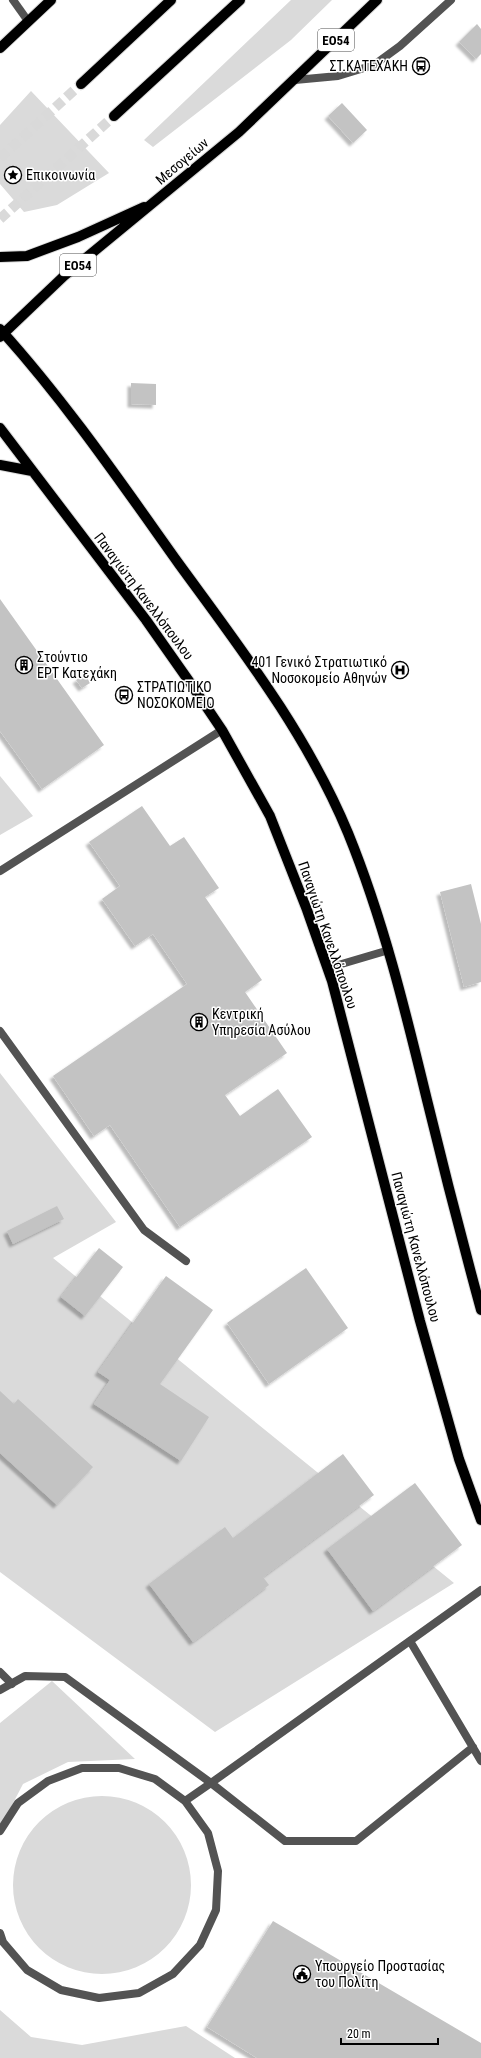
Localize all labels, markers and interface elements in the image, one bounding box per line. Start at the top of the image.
road number: ΕΟ54 [318,29,354,51]
bus stop icon: ΣΤ.ΚΑΤΕΧΑΚΗ [411,56,431,76]
place label: ΣΤ.ΚΑΤΕΧΑΚΗ [329,58,408,74]
street label: Μεσογείων [152,134,212,188]
place icon: Επικοινωνία [3,165,23,185]
place label: Επικοινωνία [26,167,95,183]
road number: ΕΟ54 [60,254,96,276]
street label: Παναγιώτη Κανελλόπουλου [91,529,197,663]
place label: Στούντιο ΕΡΤ Κατεχάκη [37,649,117,681]
place label: 401 Γενικό Στρατιωτικό Νοσοκομείο Αθηνών [251,654,387,686]
building icon: Στούντιο ΕΡΤ Κατεχάκη [14,655,34,675]
hospital icon: 401 Γενικό Στρατιωτικό Νοσοκομείο Αθηνών [390,660,410,680]
place label: ΣΤΡΑΤΙΩΤΙΚΟ ΝΟΣΟΚΟΜΕΙΟ [137,679,215,711]
bus stop icon: ΣΤΡΑΤΙΩΤΙΚΟ ΝΟΣΟΚΟΜΕΙΟ [114,685,134,705]
street label: Παναγιώτη Κανελλόπουλου [295,859,361,1011]
place label: Κεντρική Υπηρεσία Ασύλου [212,1006,311,1038]
building icon: Κεντρική Υπηρεσία Ασύλου [189,1012,209,1032]
street label: Παναγιώτη Κανελλόπουλου [388,1170,444,1324]
place label: Υπουργείο Προστασίας του Πολίτη [315,1958,445,1990]
public building icon: Υπουργείο Προστασίας του Πολίτη [292,1964,312,1984]
scale bar [341,2020,438,2046]
text: 20 m [347,2027,371,2041]

